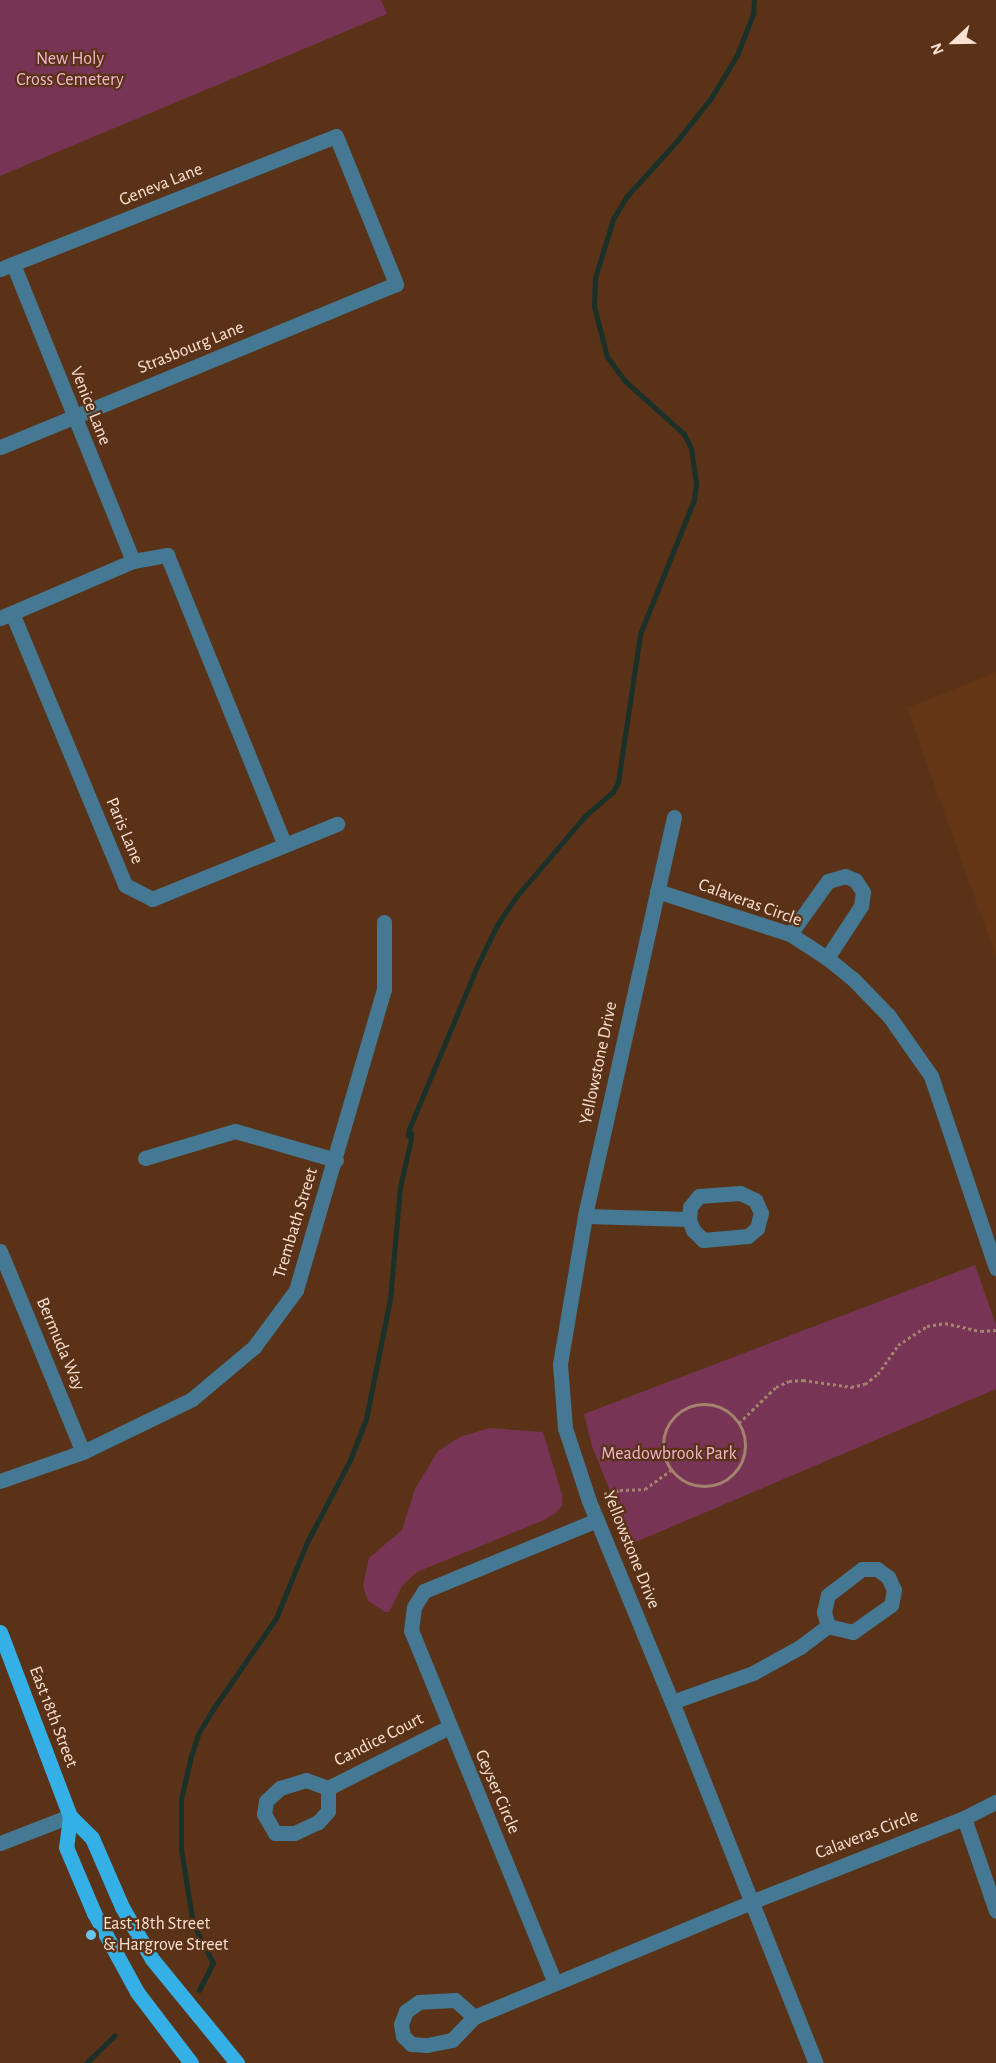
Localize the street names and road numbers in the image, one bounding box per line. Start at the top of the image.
street label: Geneva Lane [116,158,206,212]
street label: Strasbourg Lane [135,317,247,379]
street label: Venice Lane [64,364,116,448]
street label: Paris Lane [100,795,148,867]
street label: Calaveras Circle [695,874,805,932]
street label: Yellowstone Drive [575,1000,623,1126]
street label: Trembath Street [269,1165,323,1281]
street label: Bermuda Way [31,1294,89,1394]
street label: Yellowstone Drive [598,1488,664,1612]
street label: East 18th Street [24,1663,82,1771]
street label: Candice Court [331,1708,427,1772]
street label: Geyser Circle [470,1747,524,1837]
street label: Calaveras Circle [812,1805,922,1865]

